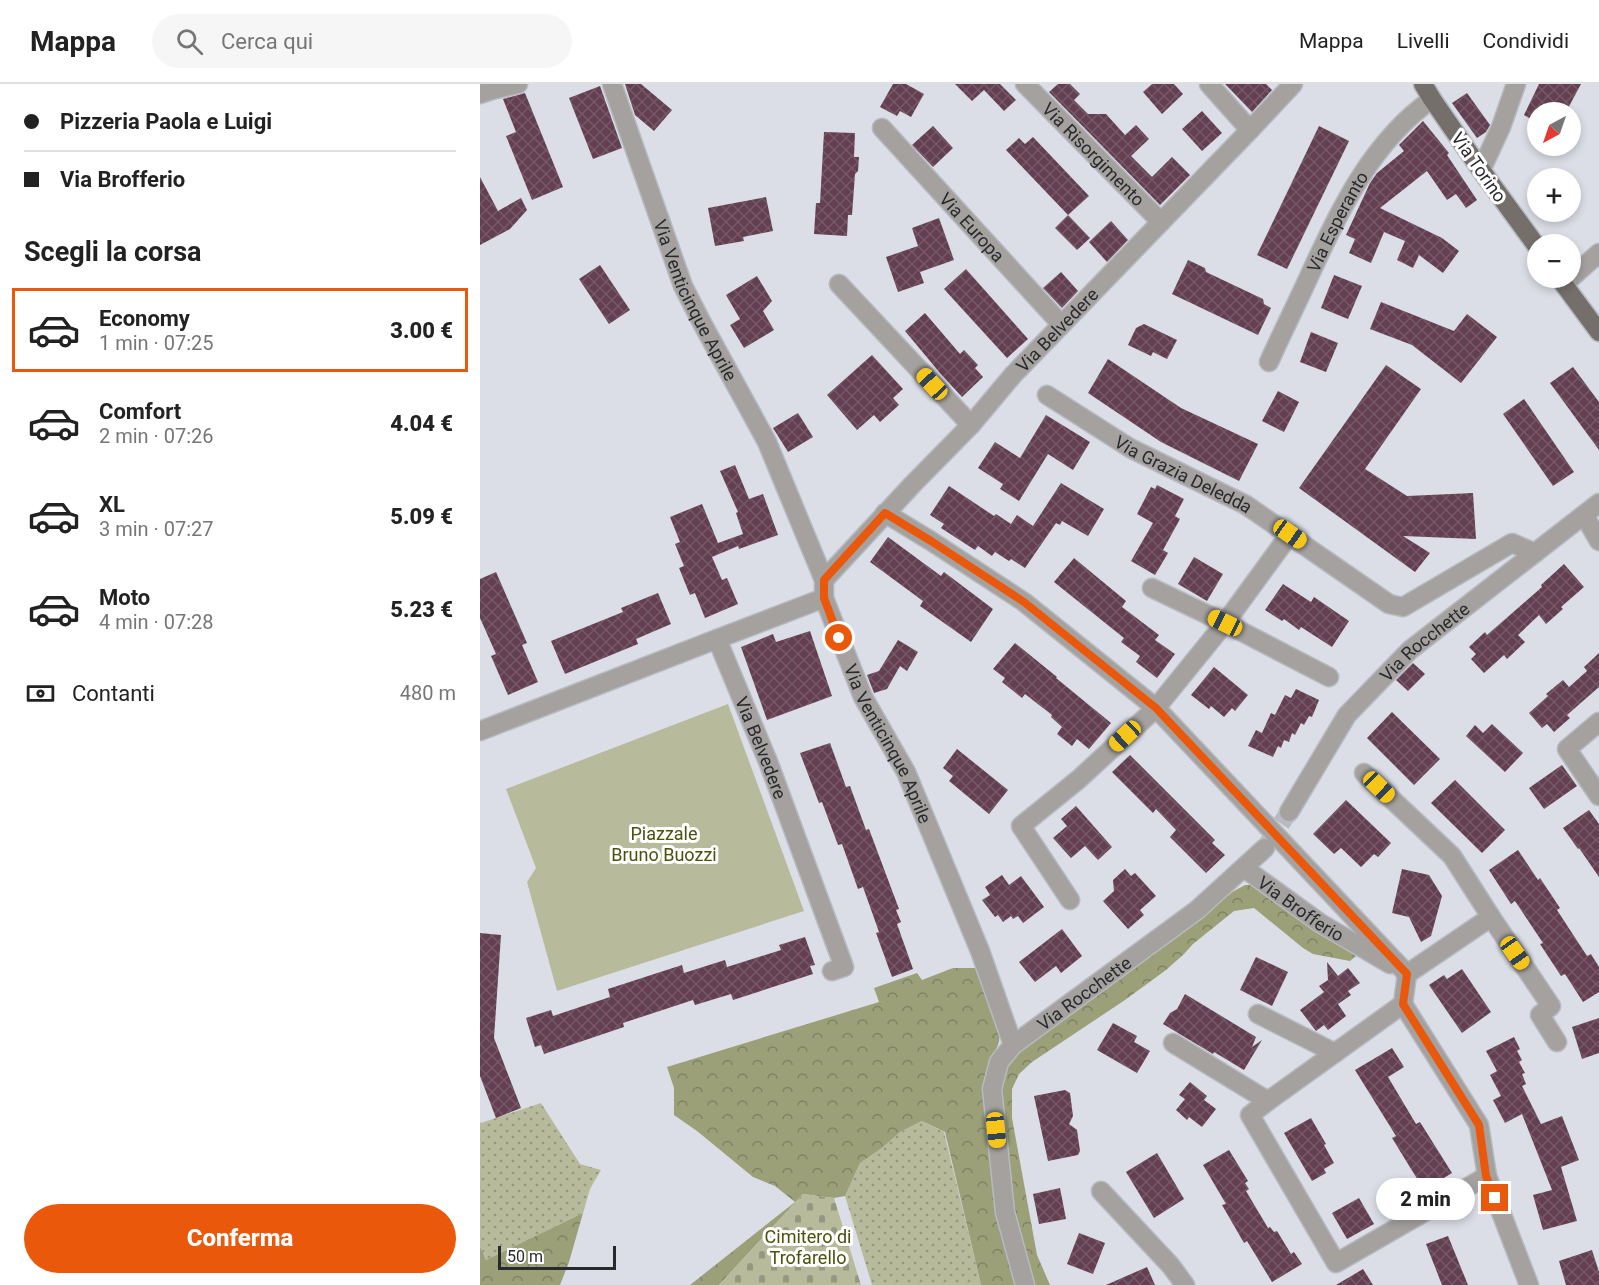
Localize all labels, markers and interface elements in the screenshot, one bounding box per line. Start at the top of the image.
search box [152,14,572,68]
text: Mappa [30,25,116,58]
icon: search [173,25,206,58]
text: Cerca qui [221,29,313,54]
text: Mappa [1299,29,1364,53]
text: Livelli [1397,29,1450,53]
text: Condividi [1483,29,1569,53]
street label: Via Risorgimento [1038,98,1149,210]
north arrow [1527,102,1581,156]
map controls [1527,102,1581,288]
text: Pizzeria Paola e Luigi [60,109,272,134]
street label: Via Torino [1447,128,1511,206]
text: Via Brofferio [60,167,185,192]
street label: Via Esperanto [1302,167,1372,275]
button: + [1527,168,1581,222]
street label: Via Europa [936,188,1009,266]
street label: Via Venticinque Aprile [650,217,742,384]
button: − [1527,234,1581,288]
text: Scegli la corsa [24,236,202,268]
street label: Via Belvedere [1012,283,1102,376]
icon: car [27,303,81,357]
text: Economy [99,306,190,331]
text: 3.00 € [390,318,453,343]
text: 1 min · 07:25 [99,331,214,355]
car [913,365,951,403]
icon: car [27,396,81,450]
text: Comfort [99,399,181,424]
text: 4.04 € [390,411,453,436]
text: 2 min · 07:26 [99,424,214,448]
street label: Via Grazia Deledda [1111,431,1257,517]
icon: car [27,489,81,543]
text: XL [99,492,125,517]
text: 5.09 € [390,504,453,529]
car [1270,516,1310,552]
text: 3 min · 07:27 [99,517,214,541]
icon: car [27,582,81,636]
text: Moto [99,585,150,610]
text: 5.23 € [390,597,453,622]
street label: Via Rocchette [1375,597,1473,685]
car [1205,607,1245,639]
text: 4 min · 07:28 [99,610,214,634]
route start [825,624,852,651]
street label: Via Venticinque Aprile [841,661,936,826]
icon: cash [24,677,57,710]
text: Contanti [72,681,155,706]
text: 480 m [400,681,456,705]
street label: Via Belvedere [732,693,791,802]
car [1106,717,1144,755]
car [1360,768,1398,806]
park label: Piazzale Bruno Buozzi [611,823,717,865]
street label: Via Brofferio [1254,871,1348,945]
car [1497,933,1533,973]
street label: Via Rocchette [1033,952,1135,1034]
car [985,1111,1007,1149]
callout: 2 min [1375,1177,1474,1219]
route end [1481,1184,1508,1211]
text: 2 min [1400,1187,1451,1211]
button: Conferma [24,1204,456,1273]
park label: Cimitero di Trofarello [765,1226,851,1268]
scale bar [498,1243,616,1270]
text: 50 m [507,1247,543,1266]

